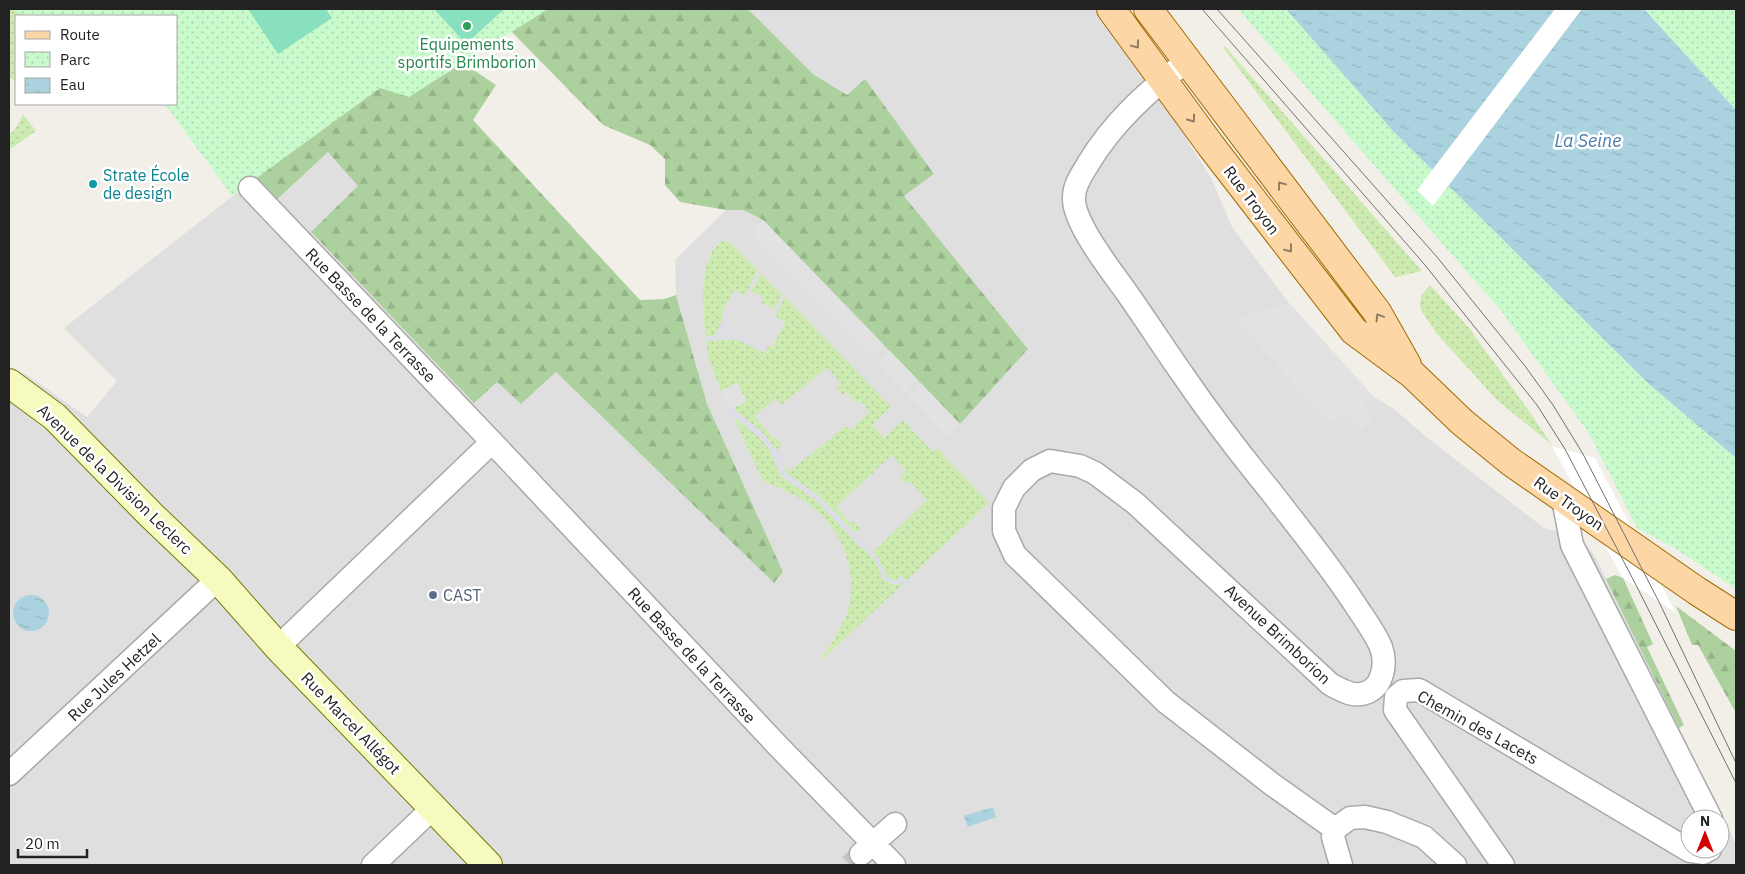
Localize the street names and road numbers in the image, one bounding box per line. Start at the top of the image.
street label: Rue Troyon [1220,162,1284,238]
street label: Rue Basse de la Terrasse [302,244,440,386]
street label: Avenue de la Division Leclerc [33,400,197,558]
street label: Rue Troyon [1530,472,1608,534]
street label: Avenue Brimborion [1221,580,1335,688]
street label: Rue Basse de la Terrasse [624,583,760,727]
street label: Rue Jules Hetzel [63,629,165,725]
street label: Rue Marcel Allégot [297,668,405,778]
street label: Chemin des Lacets [1414,686,1542,768]

